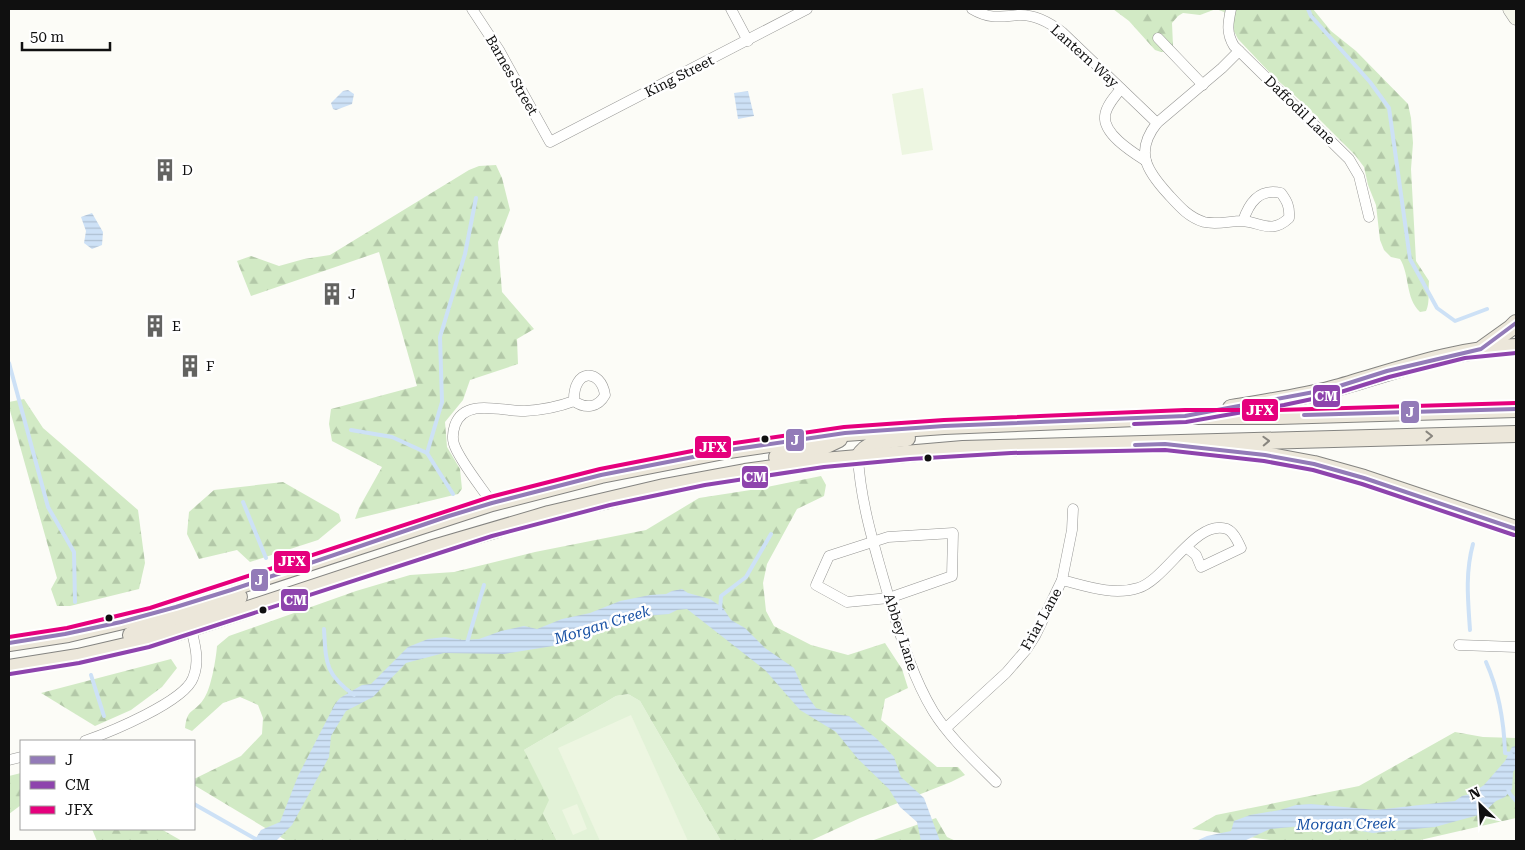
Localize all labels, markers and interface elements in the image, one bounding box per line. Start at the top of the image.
scale bar [22,20,110,52]
street label: Lantern Way [1048,21,1123,91]
text: 50 m [30,28,65,46]
street label: Barnes Street [483,32,541,118]
street label: King Street [642,52,716,100]
street label: Daffodil Lane [1262,72,1339,148]
building icon: D [152,157,178,183]
place label: D [182,162,193,178]
building icon: J [319,281,345,307]
place label: J [348,286,356,302]
building icon: E [142,313,168,339]
place label: E [172,318,181,334]
building icon: F [177,353,203,379]
place label: F [206,358,214,374]
line badge: CM [1312,384,1341,408]
text: CM [1314,388,1338,404]
line badge: JFX [1241,398,1279,422]
line badge: J [1400,400,1420,424]
text: JFX [1246,402,1274,418]
text: J [1406,404,1415,420]
line badge: J [785,428,805,452]
one-way arrow [1425,431,1433,441]
text: J [791,432,800,448]
unlabelled marker [760,434,770,444]
line badge: JFX [694,435,732,459]
one-way arrow [1262,435,1270,446]
text: JFX [699,439,727,455]
unlabelled marker [923,453,933,463]
line badge: CM [741,465,769,489]
text: CM [743,469,767,485]
line badge: JFX [273,550,311,574]
text: JFX [278,553,306,569]
line badge: J [250,568,269,592]
text: J [255,572,264,588]
street label: Friar Lane [1017,585,1065,653]
line badge: CM [280,588,309,612]
street label: Abbey Lane [881,591,921,673]
text: CM [283,592,307,608]
water label: Morgan Creek [551,602,653,648]
unlabelled marker [258,605,268,615]
unlabelled marker [104,613,114,623]
legend [20,740,195,830]
text: J [65,751,73,769]
text: CM [65,776,90,794]
north arrow [1455,780,1505,830]
text: N [1466,784,1483,803]
text: JFX [65,801,93,819]
water label: Morgan Creek [1295,814,1397,834]

